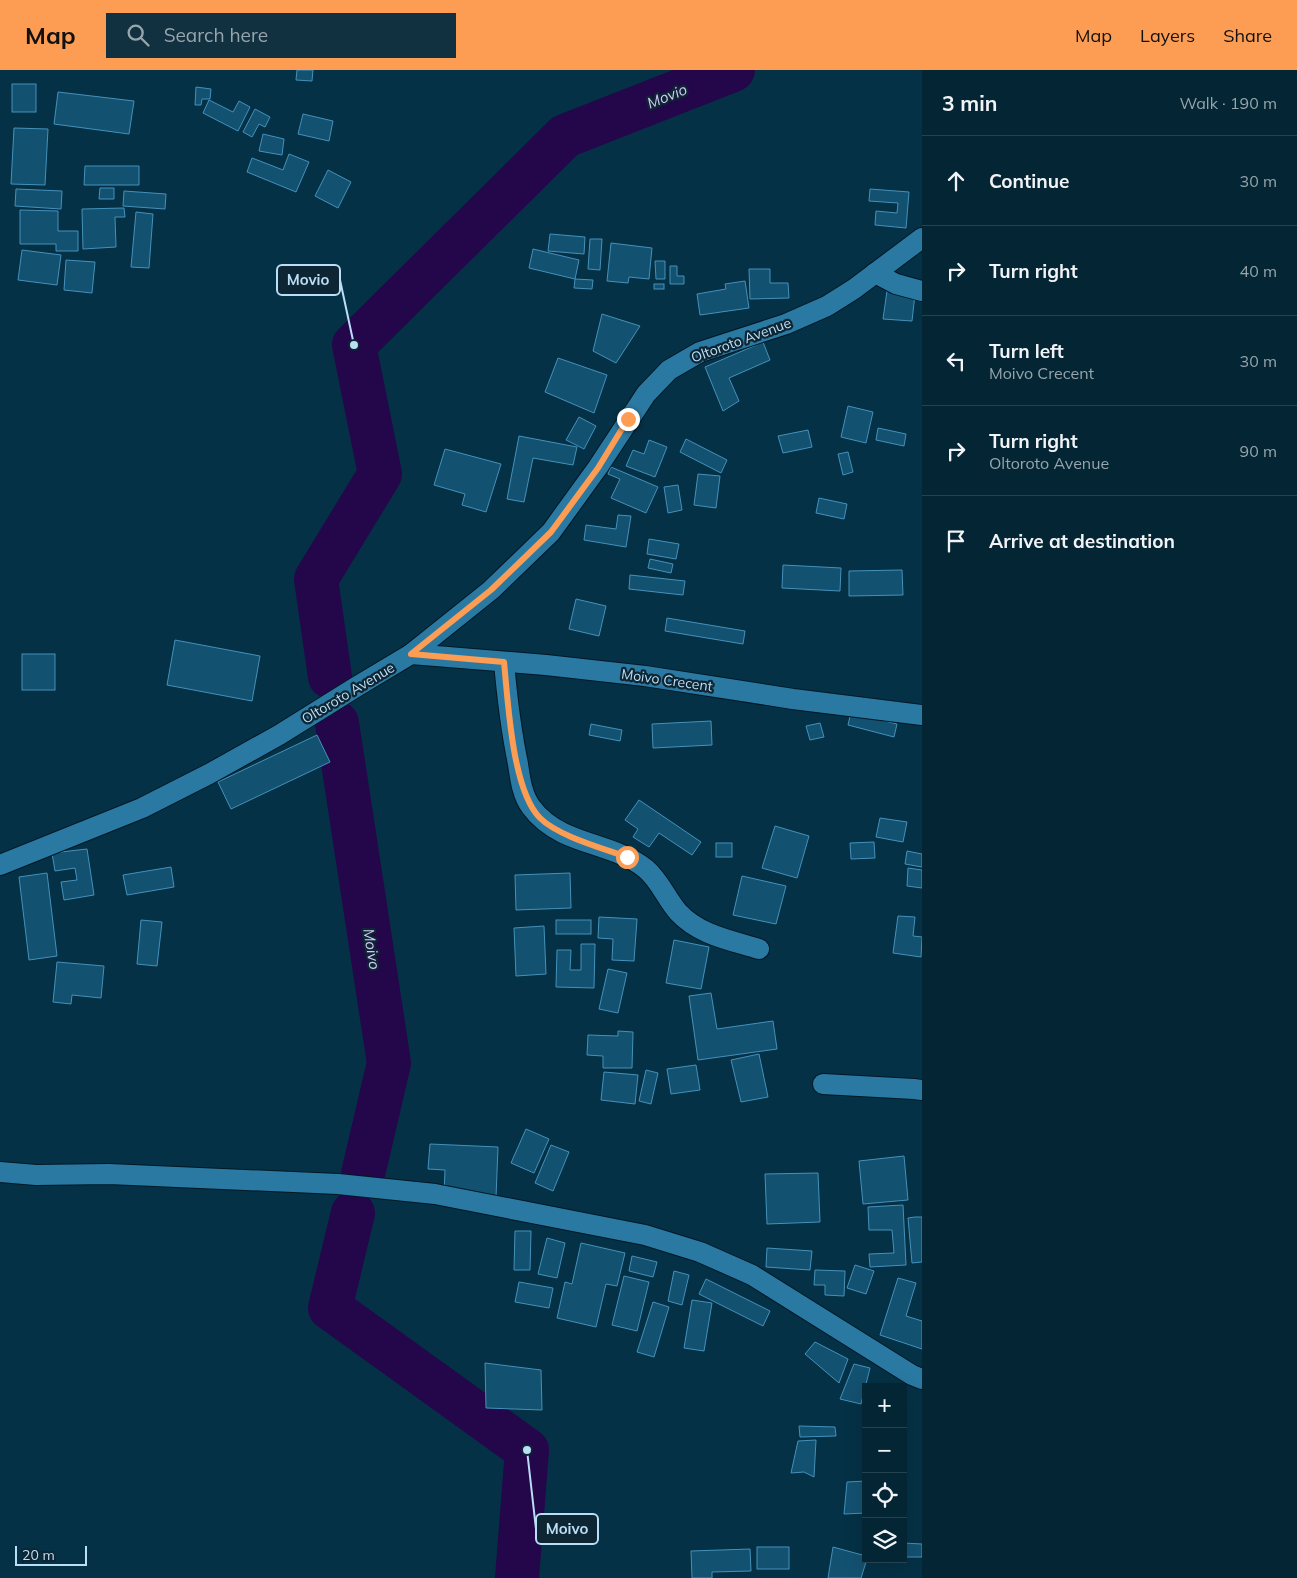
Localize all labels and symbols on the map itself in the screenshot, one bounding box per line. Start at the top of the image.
water label: Movio [644,79,690,113]
callout: Movio [277,265,340,295]
text: Movio [287,270,329,289]
street label: Oltoroto Avenue [689,314,793,366]
route end [617,408,640,431]
street label: Oltoroto Avenue [298,658,398,728]
street label: Moivo Crecent [620,665,714,695]
route start [616,846,639,869]
water label: Moivo [359,927,385,971]
callout: Moivo [536,1514,598,1544]
text: Moivo [546,1519,588,1538]
scale bar [15,1543,88,1566]

